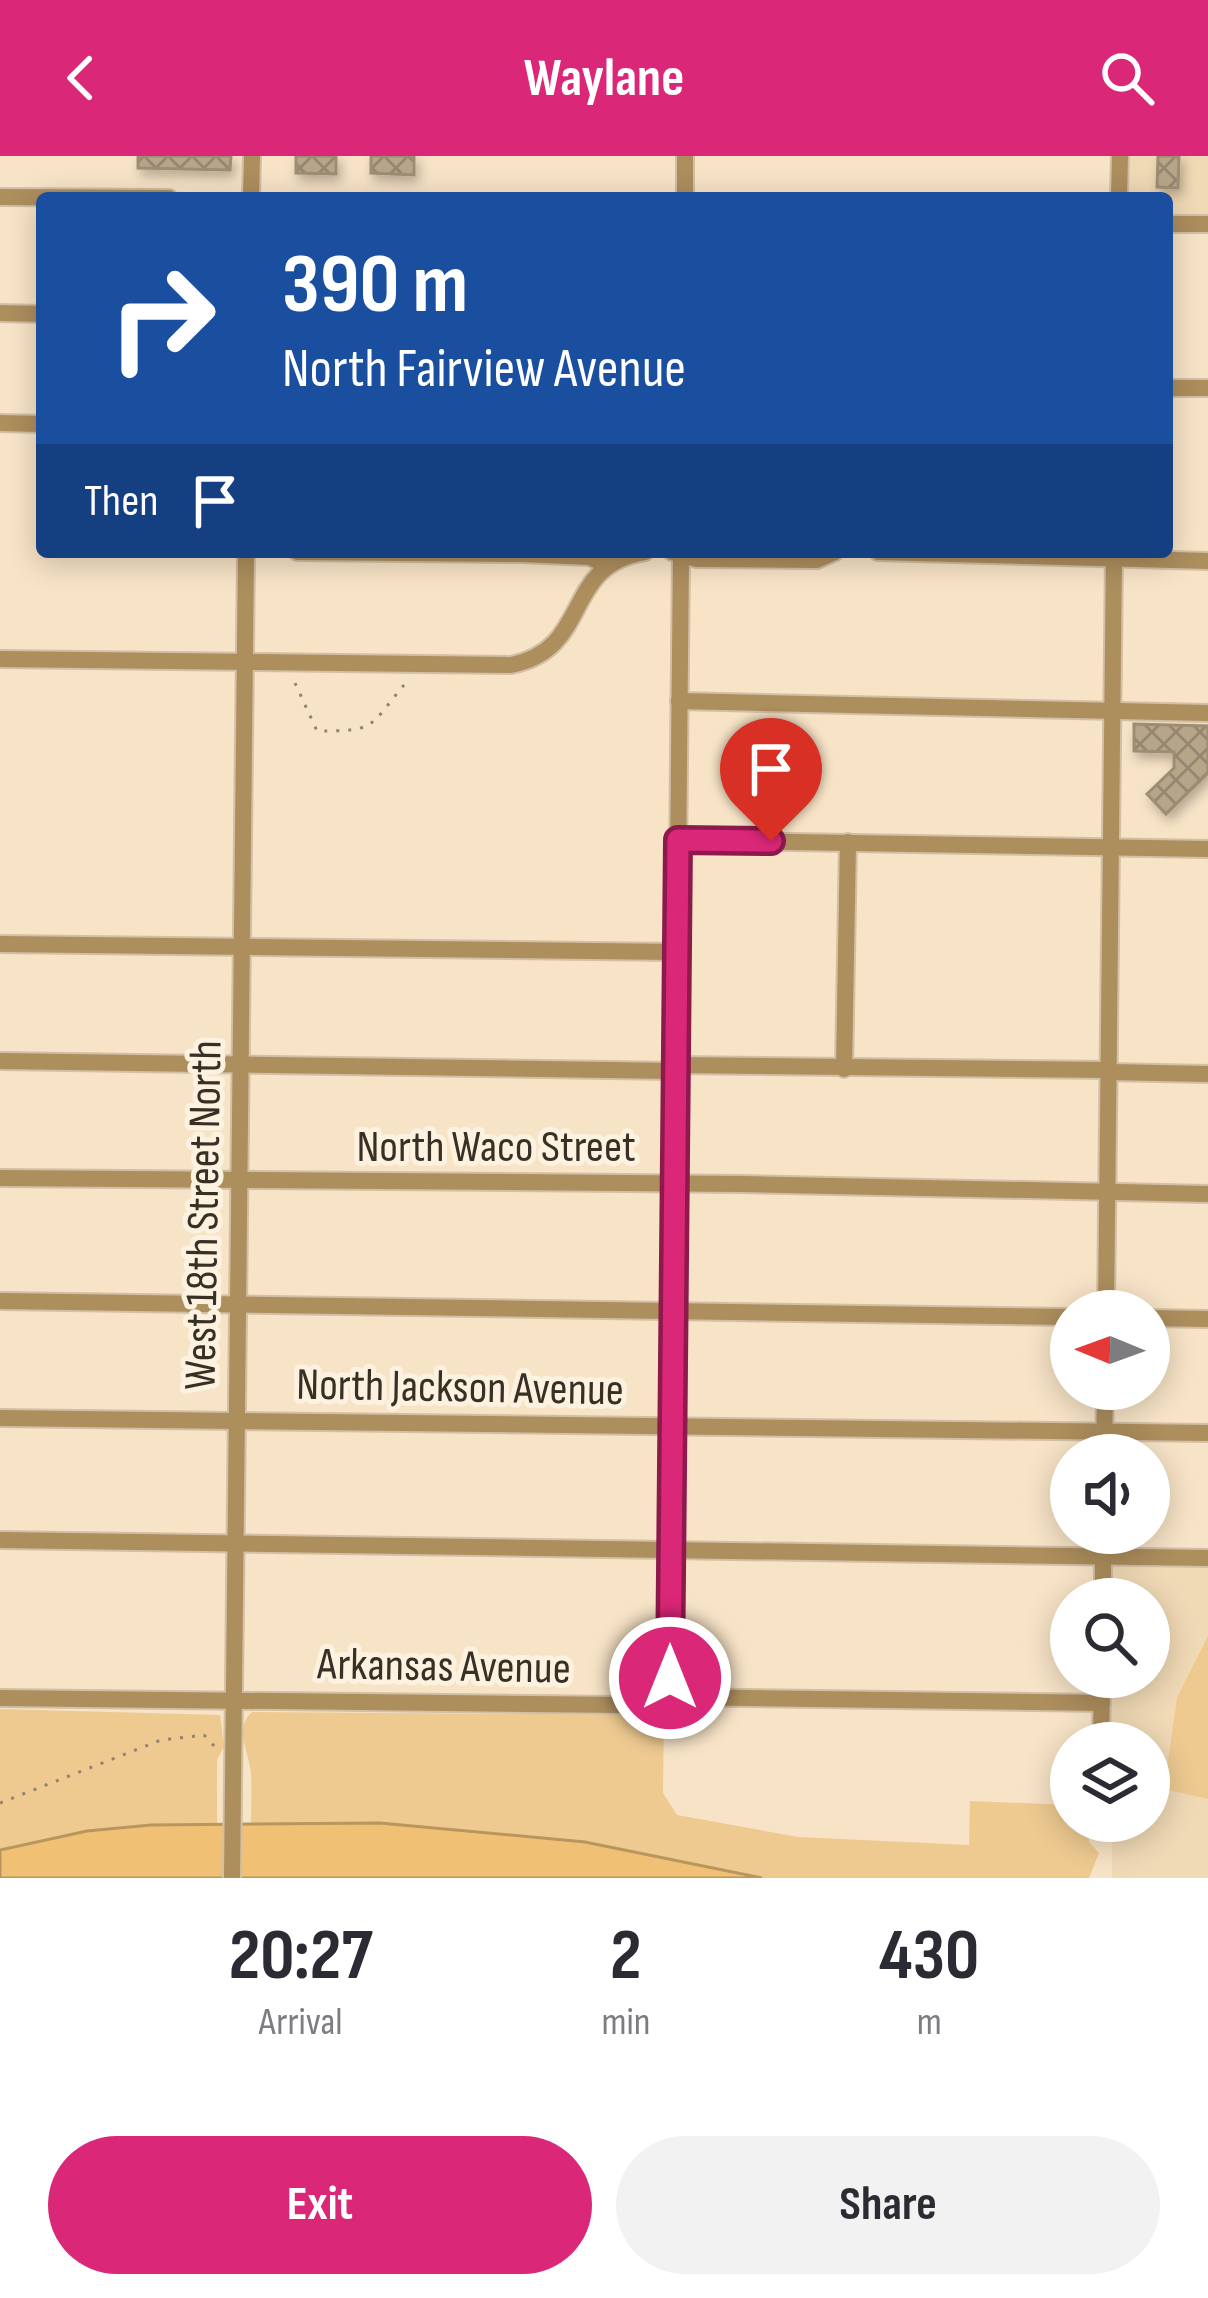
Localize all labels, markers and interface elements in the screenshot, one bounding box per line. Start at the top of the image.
icon: back [48,45,114,111]
icon: search [1094,45,1160,111]
text: Waylane [524,46,684,111]
text: 390 m [282,235,468,336]
icon: right [84,240,240,396]
text: North Fairview Avenue [282,337,686,402]
icon: arrive [182,468,248,534]
text: Then [84,474,158,529]
pin [720,718,822,841]
icon: arrive [738,736,804,802]
street label: West 18th Street North [173,1040,235,1390]
street label: North Waco Street [356,1120,636,1175]
north arrow [1050,1290,1170,1410]
map controls [1050,1290,1170,1842]
street label: North Jackson Avenue [296,1358,624,1418]
button: sound [1050,1434,1170,1554]
button: search [1050,1578,1170,1698]
position arrow [607,1615,733,1741]
street label: Arkansas Avenue [316,1637,571,1697]
button: layers [1050,1722,1170,1842]
text: 20:27 [229,1913,373,2000]
text: 2 [610,1913,642,2000]
text: 430 [879,1913,979,2000]
text: Arrival [259,1999,343,2046]
text: min [601,1999,650,2046]
text: m [917,1999,942,2046]
button: Exit [48,2136,592,2274]
button: Share [616,2136,1160,2274]

